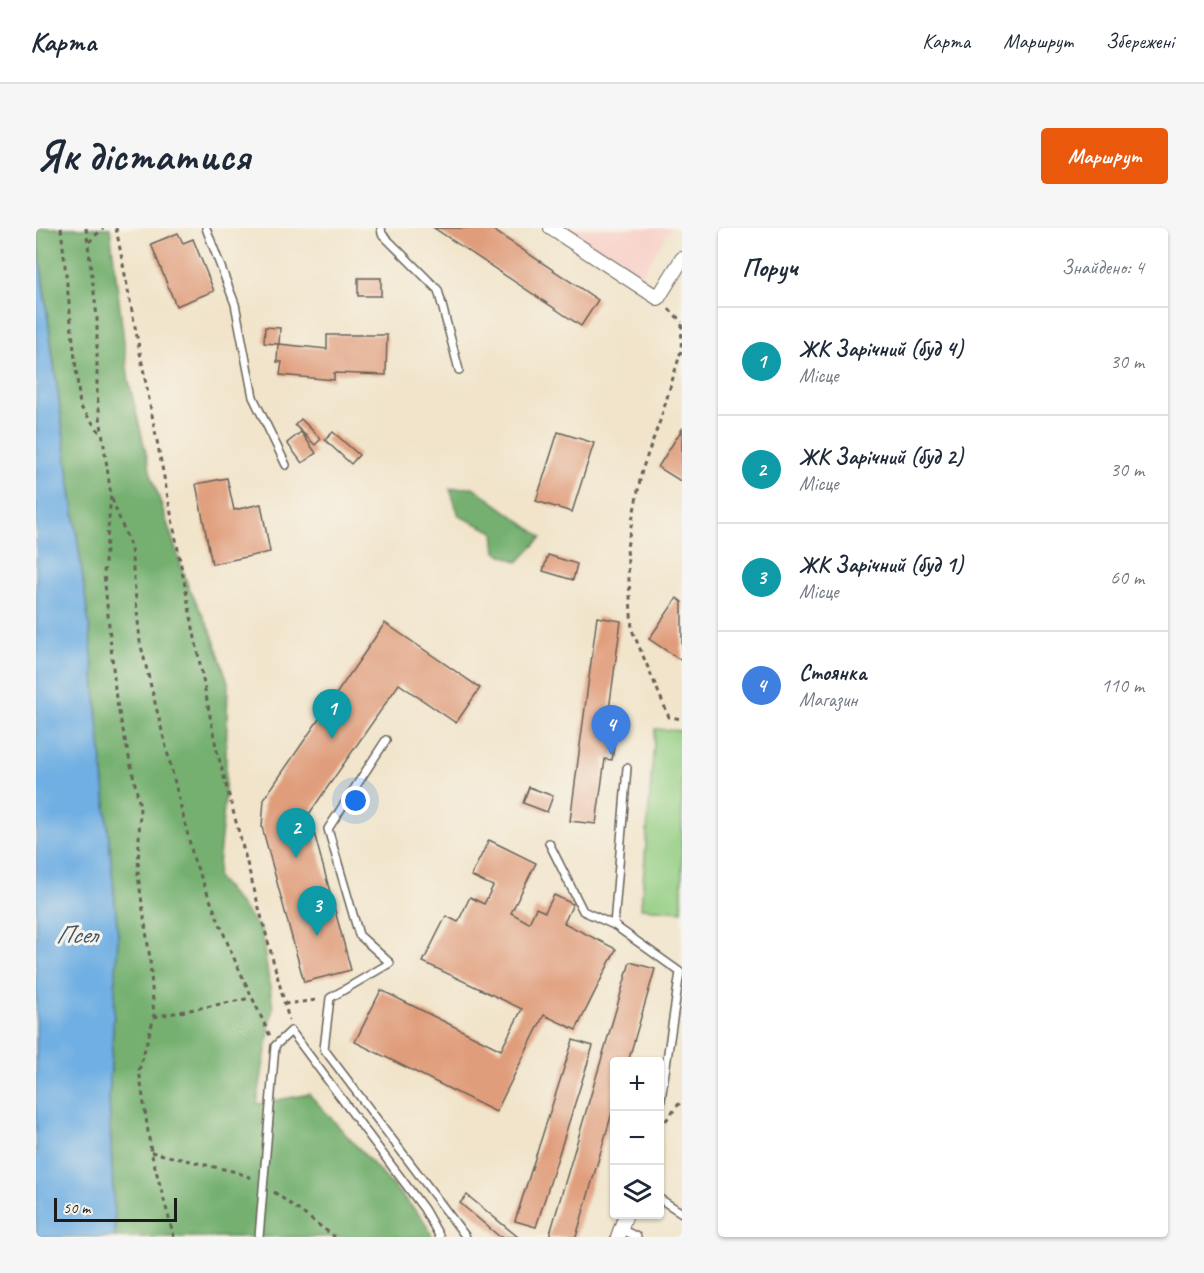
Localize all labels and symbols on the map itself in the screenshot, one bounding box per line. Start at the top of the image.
pin: 1 [312,690,352,739]
pin: 4 [592,706,630,755]
your location [341,786,370,815]
pin: 2 [276,808,316,858]
pin: 3 [298,886,336,936]
water label: Псел [55,918,101,951]
scale bar [54,1195,177,1222]

